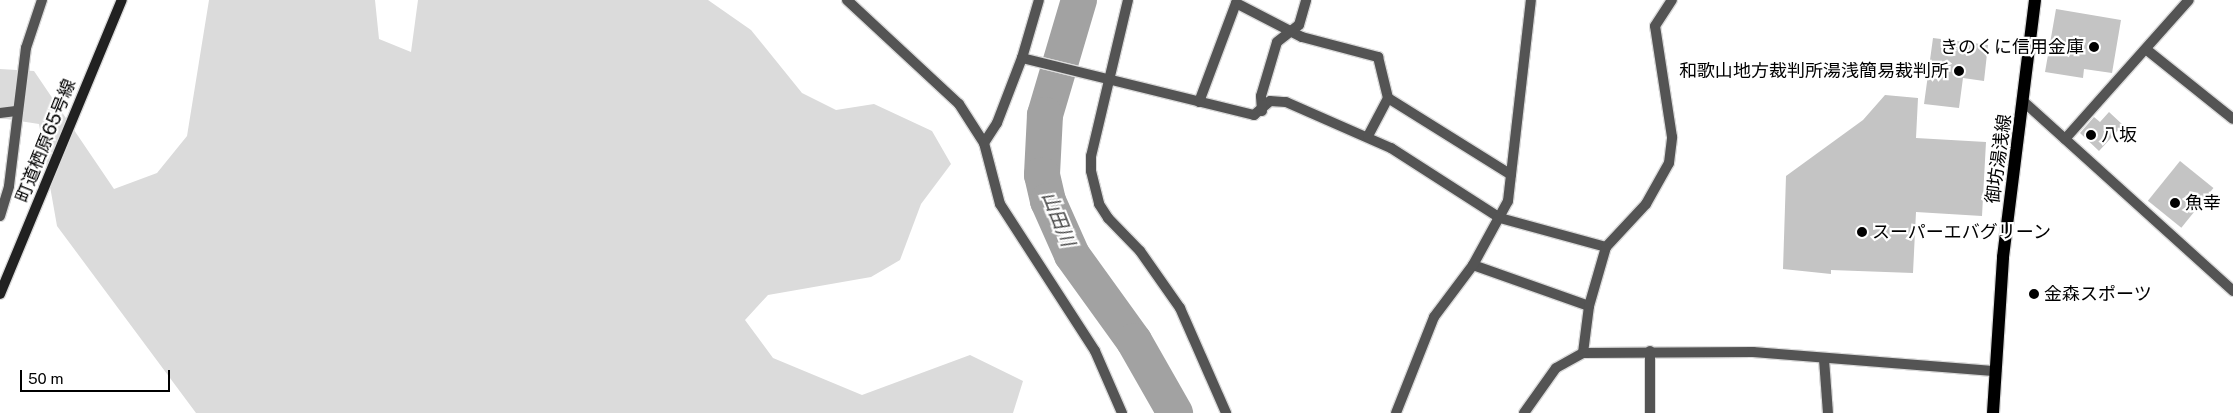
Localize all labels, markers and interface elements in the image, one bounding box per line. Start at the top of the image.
place label: きのくに信用金庫 [1940,36,2084,58]
marker: きのくに信用金庫 [2088,41,2100,53]
place label: 和歌山地方裁判所湯浅簡易裁判所 [1679,60,1949,82]
marker: 和歌山地方裁判所湯浅簡易裁判所 [1953,65,1965,77]
street label: 町道栖原65号線 [11,76,81,206]
street label: 御坊湯浅線 [1982,113,2016,205]
place label: 八坂 [2101,124,2137,146]
marker: 八坂 [2085,129,2097,141]
water label: 山田川 [1037,188,1079,250]
place label: 魚幸 [2185,192,2221,214]
marker: 魚幸 [2169,197,2181,209]
place label: スーパーエバグリーン [1872,221,2052,243]
marker: スーパーエバグリーン [1856,226,1868,238]
place label: 金森スポーツ [2044,283,2152,305]
marker: 金森スポーツ [2028,288,2040,300]
scale bar [22,360,172,392]
text: 50 m [28,370,63,387]

